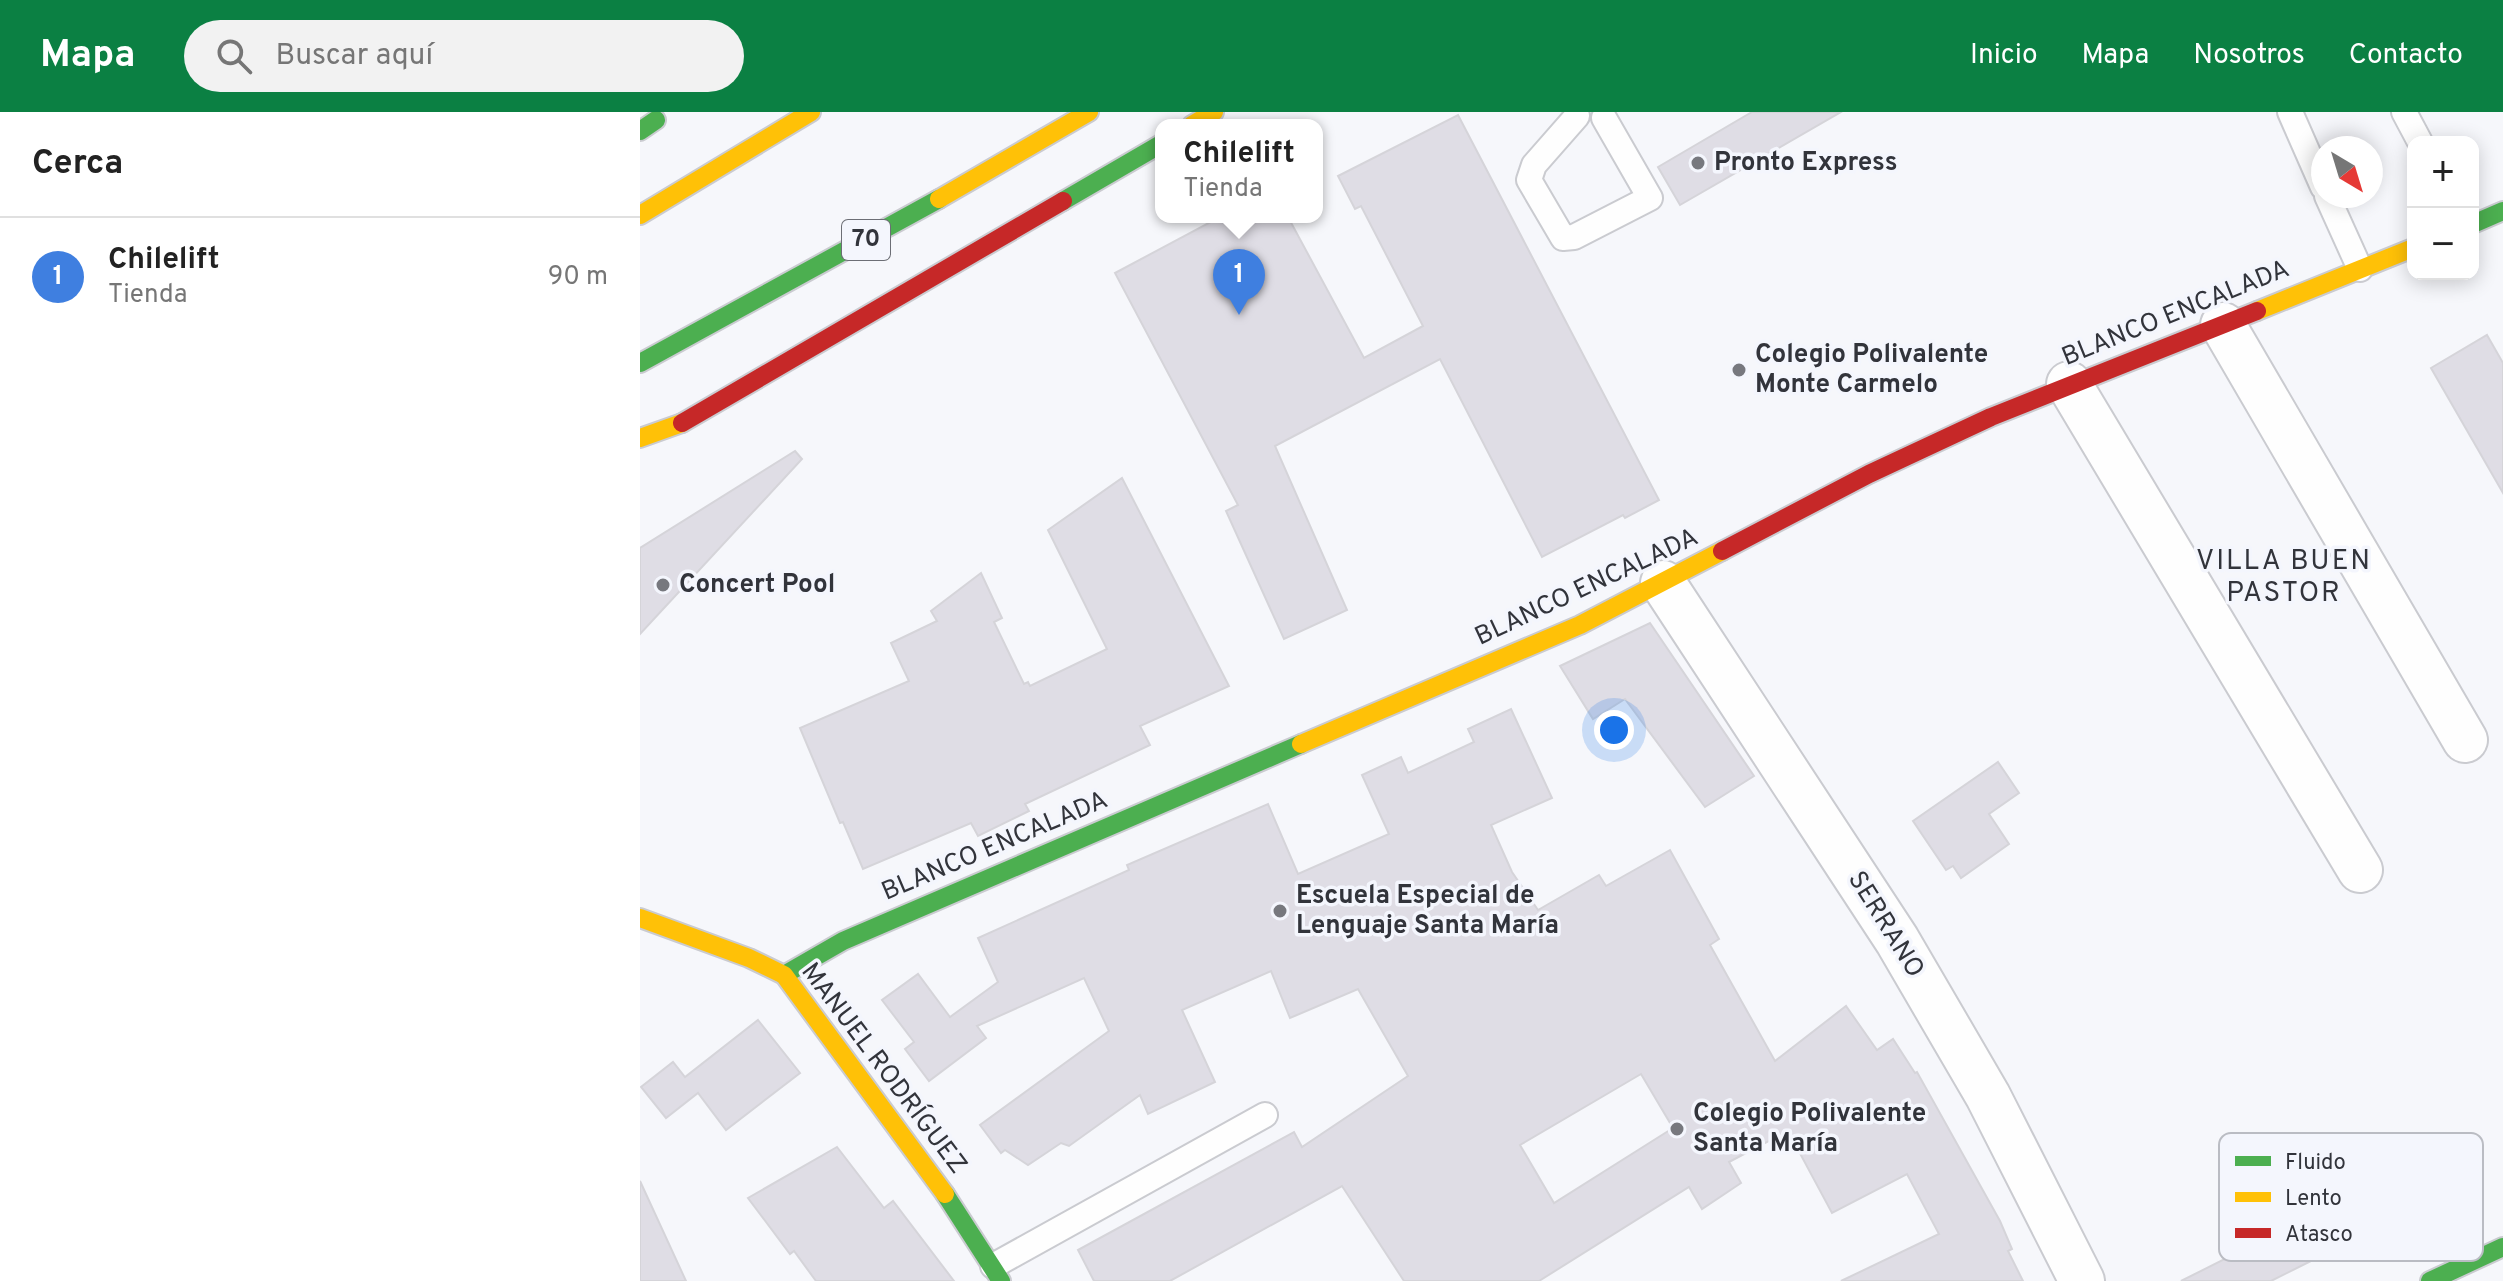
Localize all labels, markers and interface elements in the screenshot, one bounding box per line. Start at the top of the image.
search box [184,20,744,92]
text: Mapa [40,32,136,81]
icon: search [212,34,256,78]
text: Buscar aquí [276,38,433,75]
text: Inicio [1970,38,2038,74]
text: Mapa [2082,38,2149,74]
text: Nosotros [2193,38,2305,74]
text: Contacto [2349,38,2463,74]
popup [1155,119,1323,223]
text: Chilelift [1183,136,1295,173]
north arrow [2311,136,2383,208]
map controls [2407,136,2479,280]
button: + [2407,136,2479,208]
text: Cerca [32,143,123,186]
place label: Pronto Express [1714,147,1898,180]
marker: Pronto Express [1689,154,1707,172]
text: Tienda [1183,173,1263,206]
button: − [2407,208,2479,280]
road number: 70 [842,220,890,260]
text: Chilelift [108,242,219,279]
pin: 1 [1213,249,1265,315]
street label: BLANCO ENCALADA [2057,253,2295,375]
text: 1 [53,261,63,294]
text: 90 m [548,261,608,294]
text: Tienda [108,279,187,312]
place label: Colegio Polivalente Monte Carmelo [1755,339,1988,402]
marker: Colegio Polivalente Monte Carmelo [1730,361,1748,379]
street label: BLANCO ENCALADA [1470,522,1704,654]
district label: VILLA BUEN PASTOR [2196,544,2372,612]
place label: Concert Pool [679,569,835,602]
marker: Concert Pool [654,576,672,594]
your location [1594,710,1634,750]
street label: BLANCO ENCALADA [877,784,1113,910]
street label: SERRANO [1839,866,1931,984]
place label: Escuela Especial de Lenguaje Santa María [1296,880,1559,943]
marker: Escuela Especial de Lenguaje Santa María [1271,902,1289,920]
street label: MANUEL RODRÍGUEZ [793,956,975,1181]
place label: Colegio Polivalente Santa María [1693,1098,1926,1161]
marker: Colegio Polivalente Santa María [1668,1120,1686,1138]
legend [2219,1133,2483,1261]
text: Fluido [2285,1150,2346,1177]
text: Lento [2285,1186,2342,1213]
text: Atasco [2285,1222,2353,1249]

